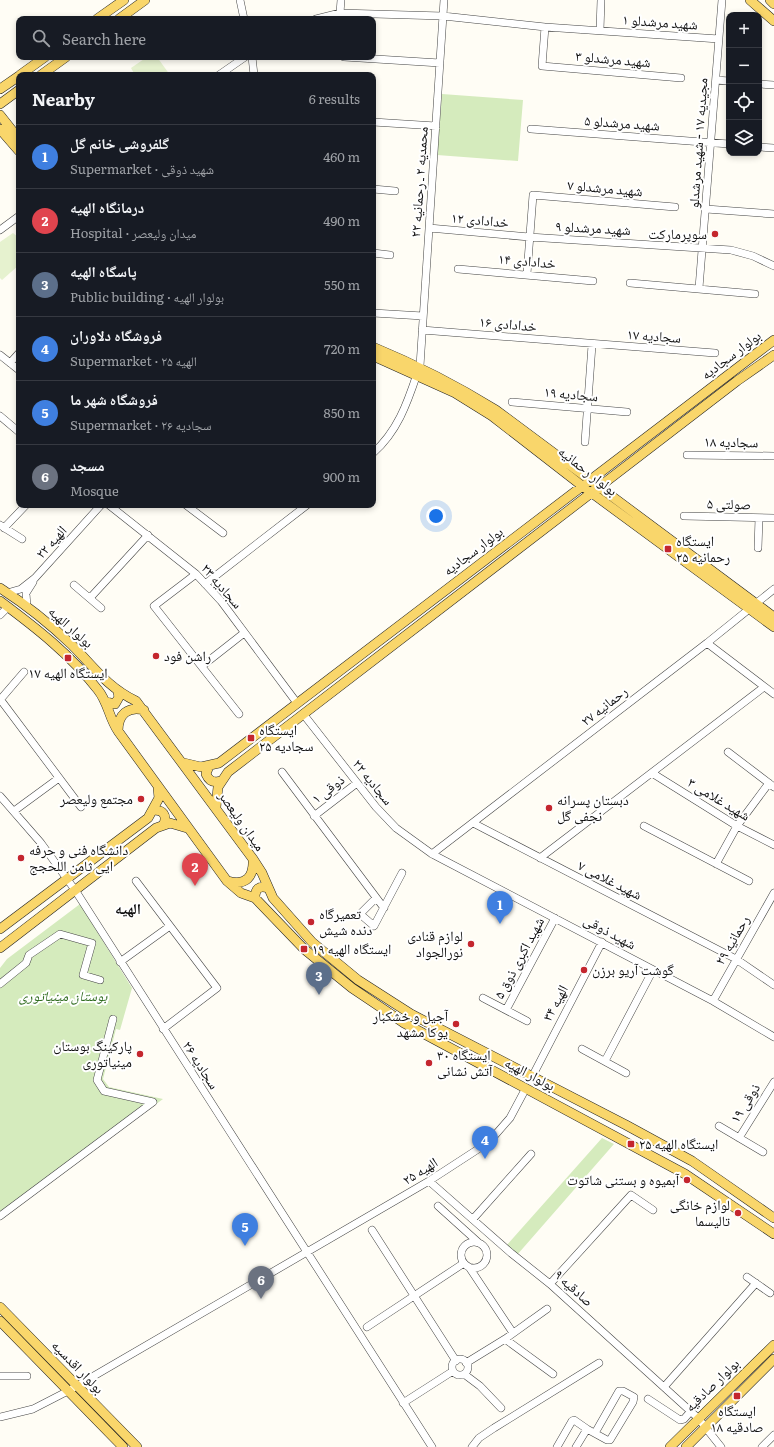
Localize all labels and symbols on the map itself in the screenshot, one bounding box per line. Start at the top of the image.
street label: شهید مرشدلو ۱ [622,8,698,34]
street label: شهید مرشدلو ۳ [575,45,652,71]
street label: مجیدیه ۱۷ - شهید مرشدلو [682,77,712,209]
street label: شهید مرشدلو ۵ [584,109,660,135]
street label: محمدیه ۲ ـ رحمانیه ۲۲ [404,126,432,238]
street label: شهید مرشدلو ۷ [567,174,644,200]
street label: خدادادی ۱۲ [450,207,510,231]
street label: شهید مرشدلو ۹ [555,215,631,239]
place label: سوپرمارکت [648,223,707,243]
marker: سوپرمارکت [710,229,720,239]
street label: خدادادی ۱۴ [497,248,557,272]
street label: خدادادی ۱۶ [478,311,538,335]
street label: سجادیه ۱۷ [626,323,682,347]
street label: بولوار سجادیه [696,325,765,383]
street label: سجادیه ۱۹ [543,381,599,405]
street label: سجادیه ۱۸ [704,431,758,451]
street label: بولوار رحمانیه [555,441,623,500]
street label: صولتی ۵ [707,493,751,513]
your location [426,506,446,526]
street label: الهیه ۲۲ [30,520,71,562]
street label: بولوار سجادیه [438,521,507,579]
place label: ایستگاه رحمانیه ۲۵ [676,530,730,566]
marker: ایستگاه رحمانیه ۲۵ [663,544,673,554]
street label: سجادیه ۲۳ [197,558,248,612]
street label: بولوار الهیه [45,601,99,652]
place label: راشن فود [164,645,211,665]
marker: راشن فود [151,651,161,661]
marker: ایستگاه الهیه ۱۷ [63,653,73,663]
place label: ایستگاه الهیه ۱۷ [28,662,108,682]
street label: رحمانیه ۲۷ [576,681,631,730]
place label: ایستگاه سجادیه ۲۵ [259,719,313,755]
marker: ایستگاه سجادیه ۲۵ [246,733,256,743]
street label: سجادیه ۲۲ [349,754,399,809]
street label: ذوقی ۱ [307,769,348,807]
street label: شهید غلامی ۳ [684,772,755,825]
street label: میدان ولیعصر [214,785,271,855]
place label: مجتمع ولیعصر [59,788,133,809]
place label: دبستان پسرانه نجفی گل [557,789,629,825]
marker: مجتمع ولیعصر [136,794,146,804]
marker: دبستان پسرانه نجفی گل [544,803,554,813]
place label: دانشگاه فنی و حرفه ایی ثامن اللحجج [29,839,128,876]
marker: دانشگاه فنی و حرفه ایی ثامن اللحجج [16,853,26,863]
pin: 2 [182,853,208,886]
street label: شهید غلامی ۷ [575,854,646,904]
pin: 1 [487,891,513,924]
district label: الهیه [115,896,141,919]
place label: تعمیرگاه دنده شیش [319,903,372,939]
street label: شهید ذوقی [581,909,640,953]
street label: رحمانیه ۲۹ [709,911,753,968]
street label: شهید اکبری ذوق ۵ [488,913,548,1002]
marker: تعمیرگاه دنده شیش [306,917,316,927]
place label: لوازم قنادی نورالجواد [407,925,463,961]
place label: ایستگاه الهیه ۱۹ [312,938,391,958]
marker: لوازم قنادی نورالجواد [466,939,476,949]
marker: ایستگاه الهیه ۱۹ [299,944,309,954]
place label: گوشت آریو برزن [592,959,674,979]
pin: 3 [306,962,332,995]
marker: گوشت آریو برزن [579,965,589,975]
street label: الهیه ۳۴ [536,981,572,1024]
park label: بوستان مینیاتوری [19,985,107,1005]
place label: آجیل و خشکبار یوکا مشهد [372,1005,448,1041]
marker: آجیل و خشکبار یوکا مشهد [451,1019,461,1029]
place label: پارکینگ بوستان مینیاتوری [53,1035,132,1071]
street label: سجادیه ۲۶ [179,1036,225,1093]
place label: ایستگاه ۳۰ آتش نشانی [437,1044,493,1080]
marker: پارکینگ بوستان مینیاتوری [135,1049,145,1059]
street label: بولوار الهیه [502,1052,559,1095]
marker: ایستگاه ۳۰ آتش نشانی [424,1058,434,1068]
street label: ذوقی ۱۹ [724,1079,764,1126]
pin: 4 [472,1126,498,1159]
place label: ایستگاه الهیه ۲۵ [639,1133,718,1153]
marker: ایستگاه الهیه ۲۵ [626,1139,636,1149]
street label: الهیه ۲۵ [398,1151,441,1189]
place label: آبمیوه و بستنی شاتوت [567,1169,679,1189]
marker: آبمیوه و بستنی شاتوت [682,1175,692,1185]
place label: لوازم خانگی تالیسما [670,1194,730,1230]
marker: لوازم خانگی تالیسما [733,1208,743,1218]
pin: 5 [232,1213,258,1246]
street label: صادقیه ۹ [551,1264,599,1310]
pin: 6 [248,1266,274,1299]
street label: بولوار اقدسیه [48,1335,110,1398]
street label: بولوار صادقیه [680,1353,743,1415]
marker: ایستگاه صادقیه ۱۸ [732,1391,742,1401]
place label: ایستگاه صادقیه ۱۸ [711,1400,763,1436]

